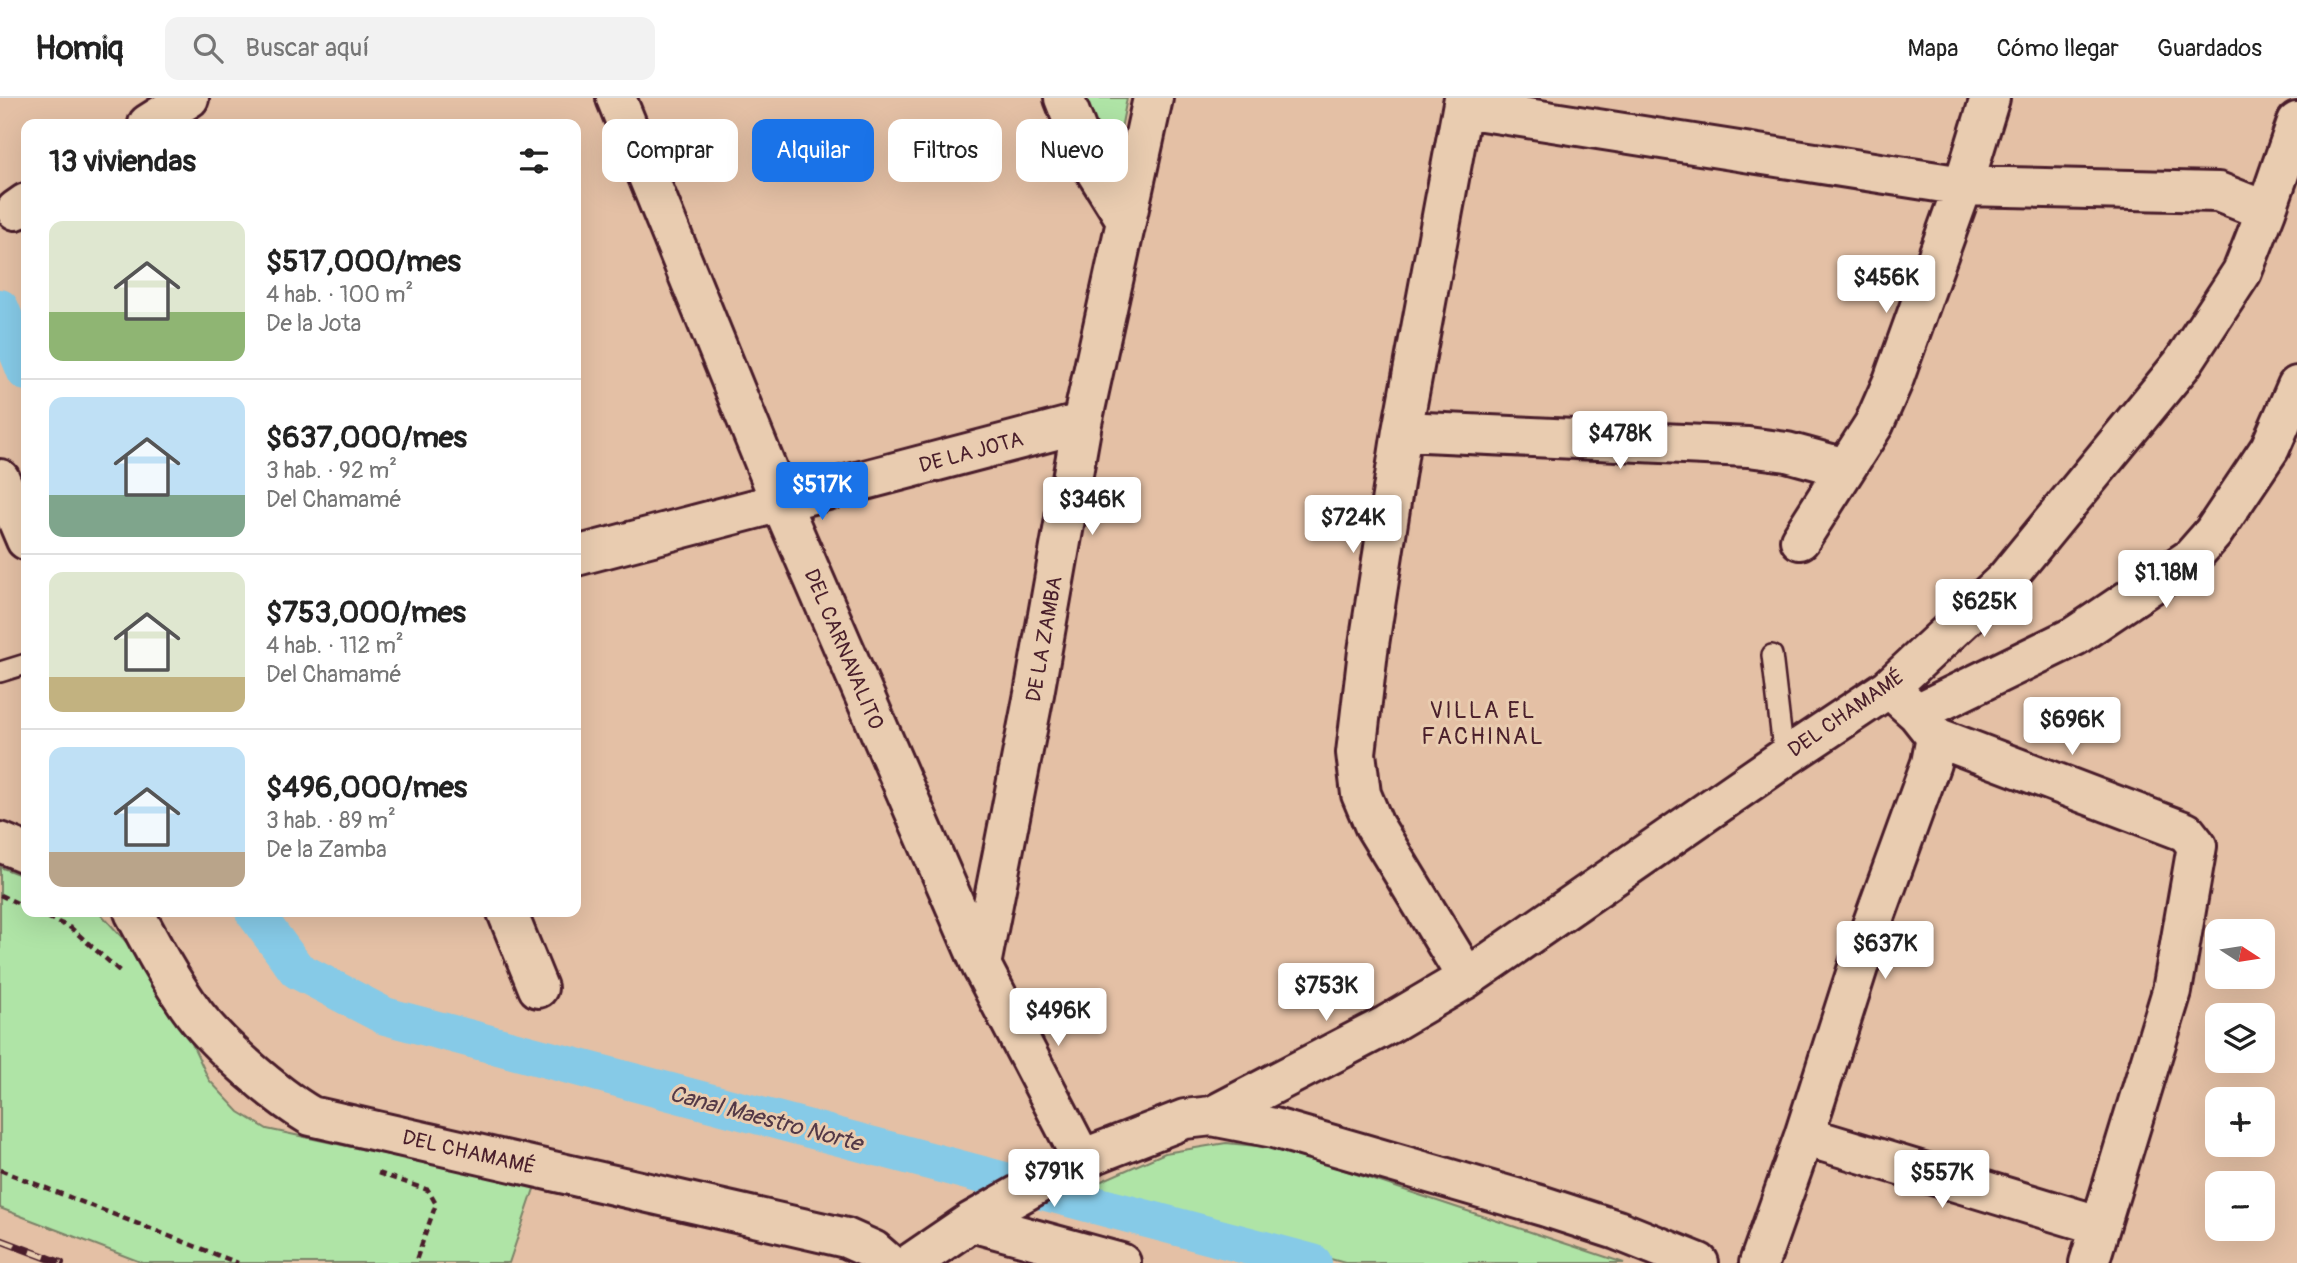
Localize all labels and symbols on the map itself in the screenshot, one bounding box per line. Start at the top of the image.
pin: $456K [1837,256,1935,315]
pin: $478K [1571,412,1669,471]
street label: DE LA JOTA [916,426,1026,479]
pin: $517K [773,462,871,522]
pin: $346K [1043,478,1141,537]
pin: $724K [1304,496,1402,555]
pin: $1.18M [2109,550,2223,610]
street label: DEL CARNAVALITO [798,565,890,733]
street label: DE LA ZAMBA [1020,574,1069,704]
pin: $625K [1935,580,2033,639]
street label: DEL CHAMAMÉ [1783,663,1910,763]
district label: VILLA EL FACHINAL [1421,696,1545,751]
pin: $696K [2023,698,2121,757]
north arrow [2205,919,2275,989]
pin: $637K [1836,922,1934,981]
pin: $753K [1277,964,1375,1023]
pin: $496K [1009,988,1107,1048]
water label: Canal Maestro Norte [666,1079,868,1159]
street label: DEL CHAMAMÉ [400,1124,538,1181]
pin: $791K [1005,1150,1103,1209]
pin: $557K [1893,1150,1991,1210]

